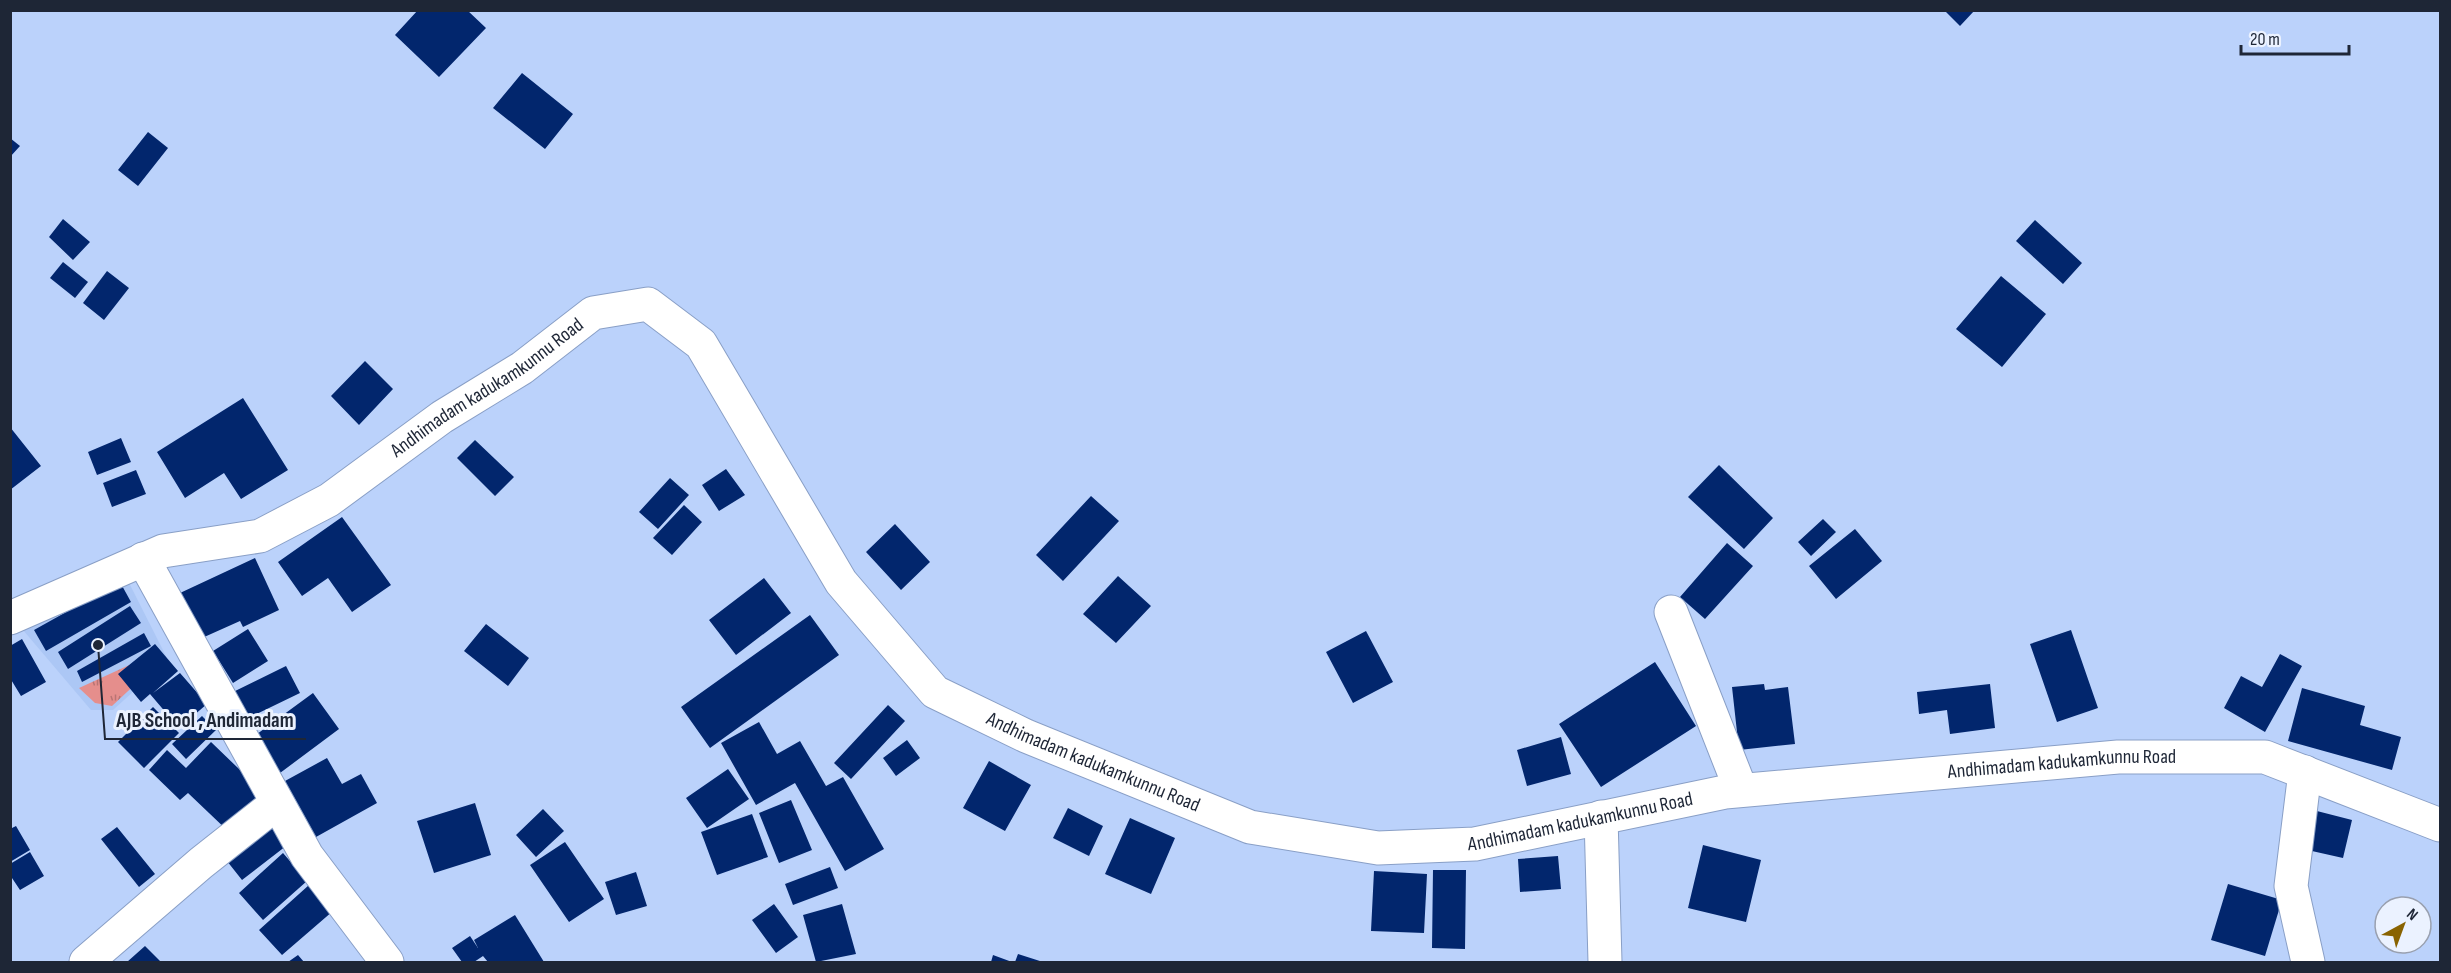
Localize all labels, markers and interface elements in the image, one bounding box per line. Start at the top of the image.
scale bar [2241,18,2349,56]
text: 20 m [2250,29,2280,50]
street label: Andhimadam kadukamkunnu Road [385,313,588,463]
callout: AJB School , Andimadam [105,700,306,739]
street label: Andhimadam kadukamkunnu Road [982,706,1203,817]
text: AJB School , Andimadam [115,708,294,733]
street label: Andhimadam kadukamkunnu Road [1946,745,2176,784]
street label: Andhimadam kadukamkunnu Road [1467,787,1695,856]
north arrow [2373,895,2433,955]
text: N [2402,905,2421,925]

